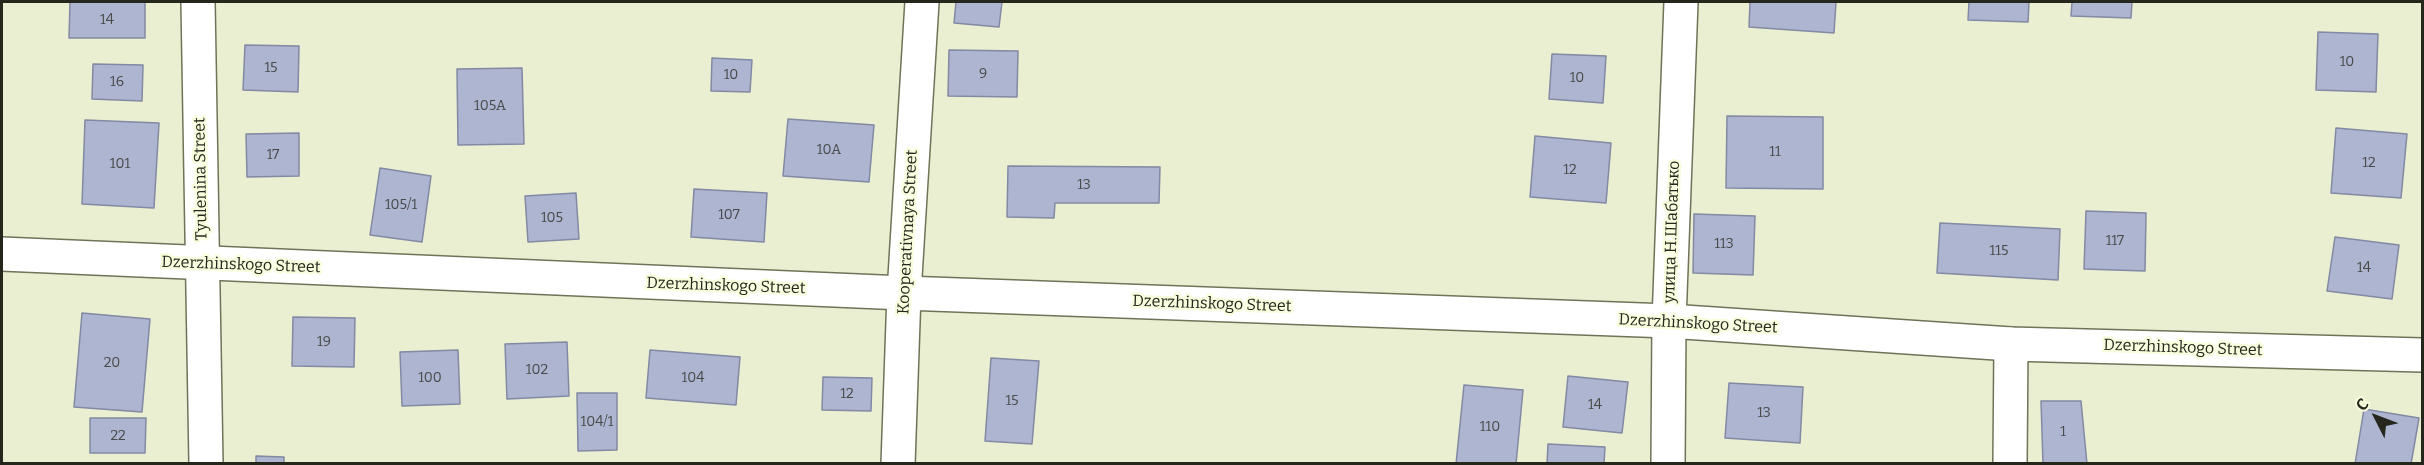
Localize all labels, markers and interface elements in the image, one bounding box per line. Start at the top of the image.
house number: 14 [100,12,114,28]
house number: 10 [2340,54,2354,70]
house number: 15 [264,60,278,76]
house number: 9 [979,66,987,82]
house number: 10 [724,67,738,83]
house number: 10 [1570,70,1584,86]
house number: 16 [110,74,124,90]
house number: 105А [474,98,506,114]
street label: Tyulenina Street [190,117,212,241]
house number: 10А [817,142,841,158]
house number: 11 [1769,144,1781,160]
house number: 17 [267,147,279,163]
street label: Kooperativnaya Street [894,149,922,315]
house number: 12 [2362,155,2376,171]
house number: 101 [110,156,130,172]
street label: улица Н.Шабатько [1660,160,1684,304]
house number: 12 [1563,162,1577,178]
house number: 13 [1077,177,1091,193]
house number: 105/1 [385,197,417,213]
house number: 107 [718,207,740,223]
house number: 105 [541,210,563,226]
house number: 117 [2106,233,2124,249]
house number: 113 [1714,236,1734,252]
house number: 115 [1990,243,2008,259]
street label: Dzerzhinskogo Street [161,253,321,277]
house number: 14 [2357,260,2371,276]
street label: Dzerzhinskogo Street [646,274,806,298]
street label: Dzerzhinskogo Street [1132,292,1292,316]
street label: Dzerzhinskogo Street [1618,310,1778,338]
house number: 19 [317,334,331,350]
street label: Dzerzhinskogo Street [2103,336,2263,360]
house number: 20 [104,355,120,371]
house number: 102 [526,362,548,378]
house number: 100 [418,370,442,386]
house number: 104 [682,370,704,386]
house number: 12 [840,386,854,402]
north arrow [2346,387,2406,447]
house number: 15 [1005,393,1019,409]
text: С [2352,395,2373,415]
house number: 14 [1588,397,1602,413]
house number: 13 [1757,405,1771,421]
house number: 104/1 [581,414,613,430]
house number: 110 [1480,419,1500,435]
house number: 1 [2060,424,2066,440]
house number: 22 [110,428,126,444]

